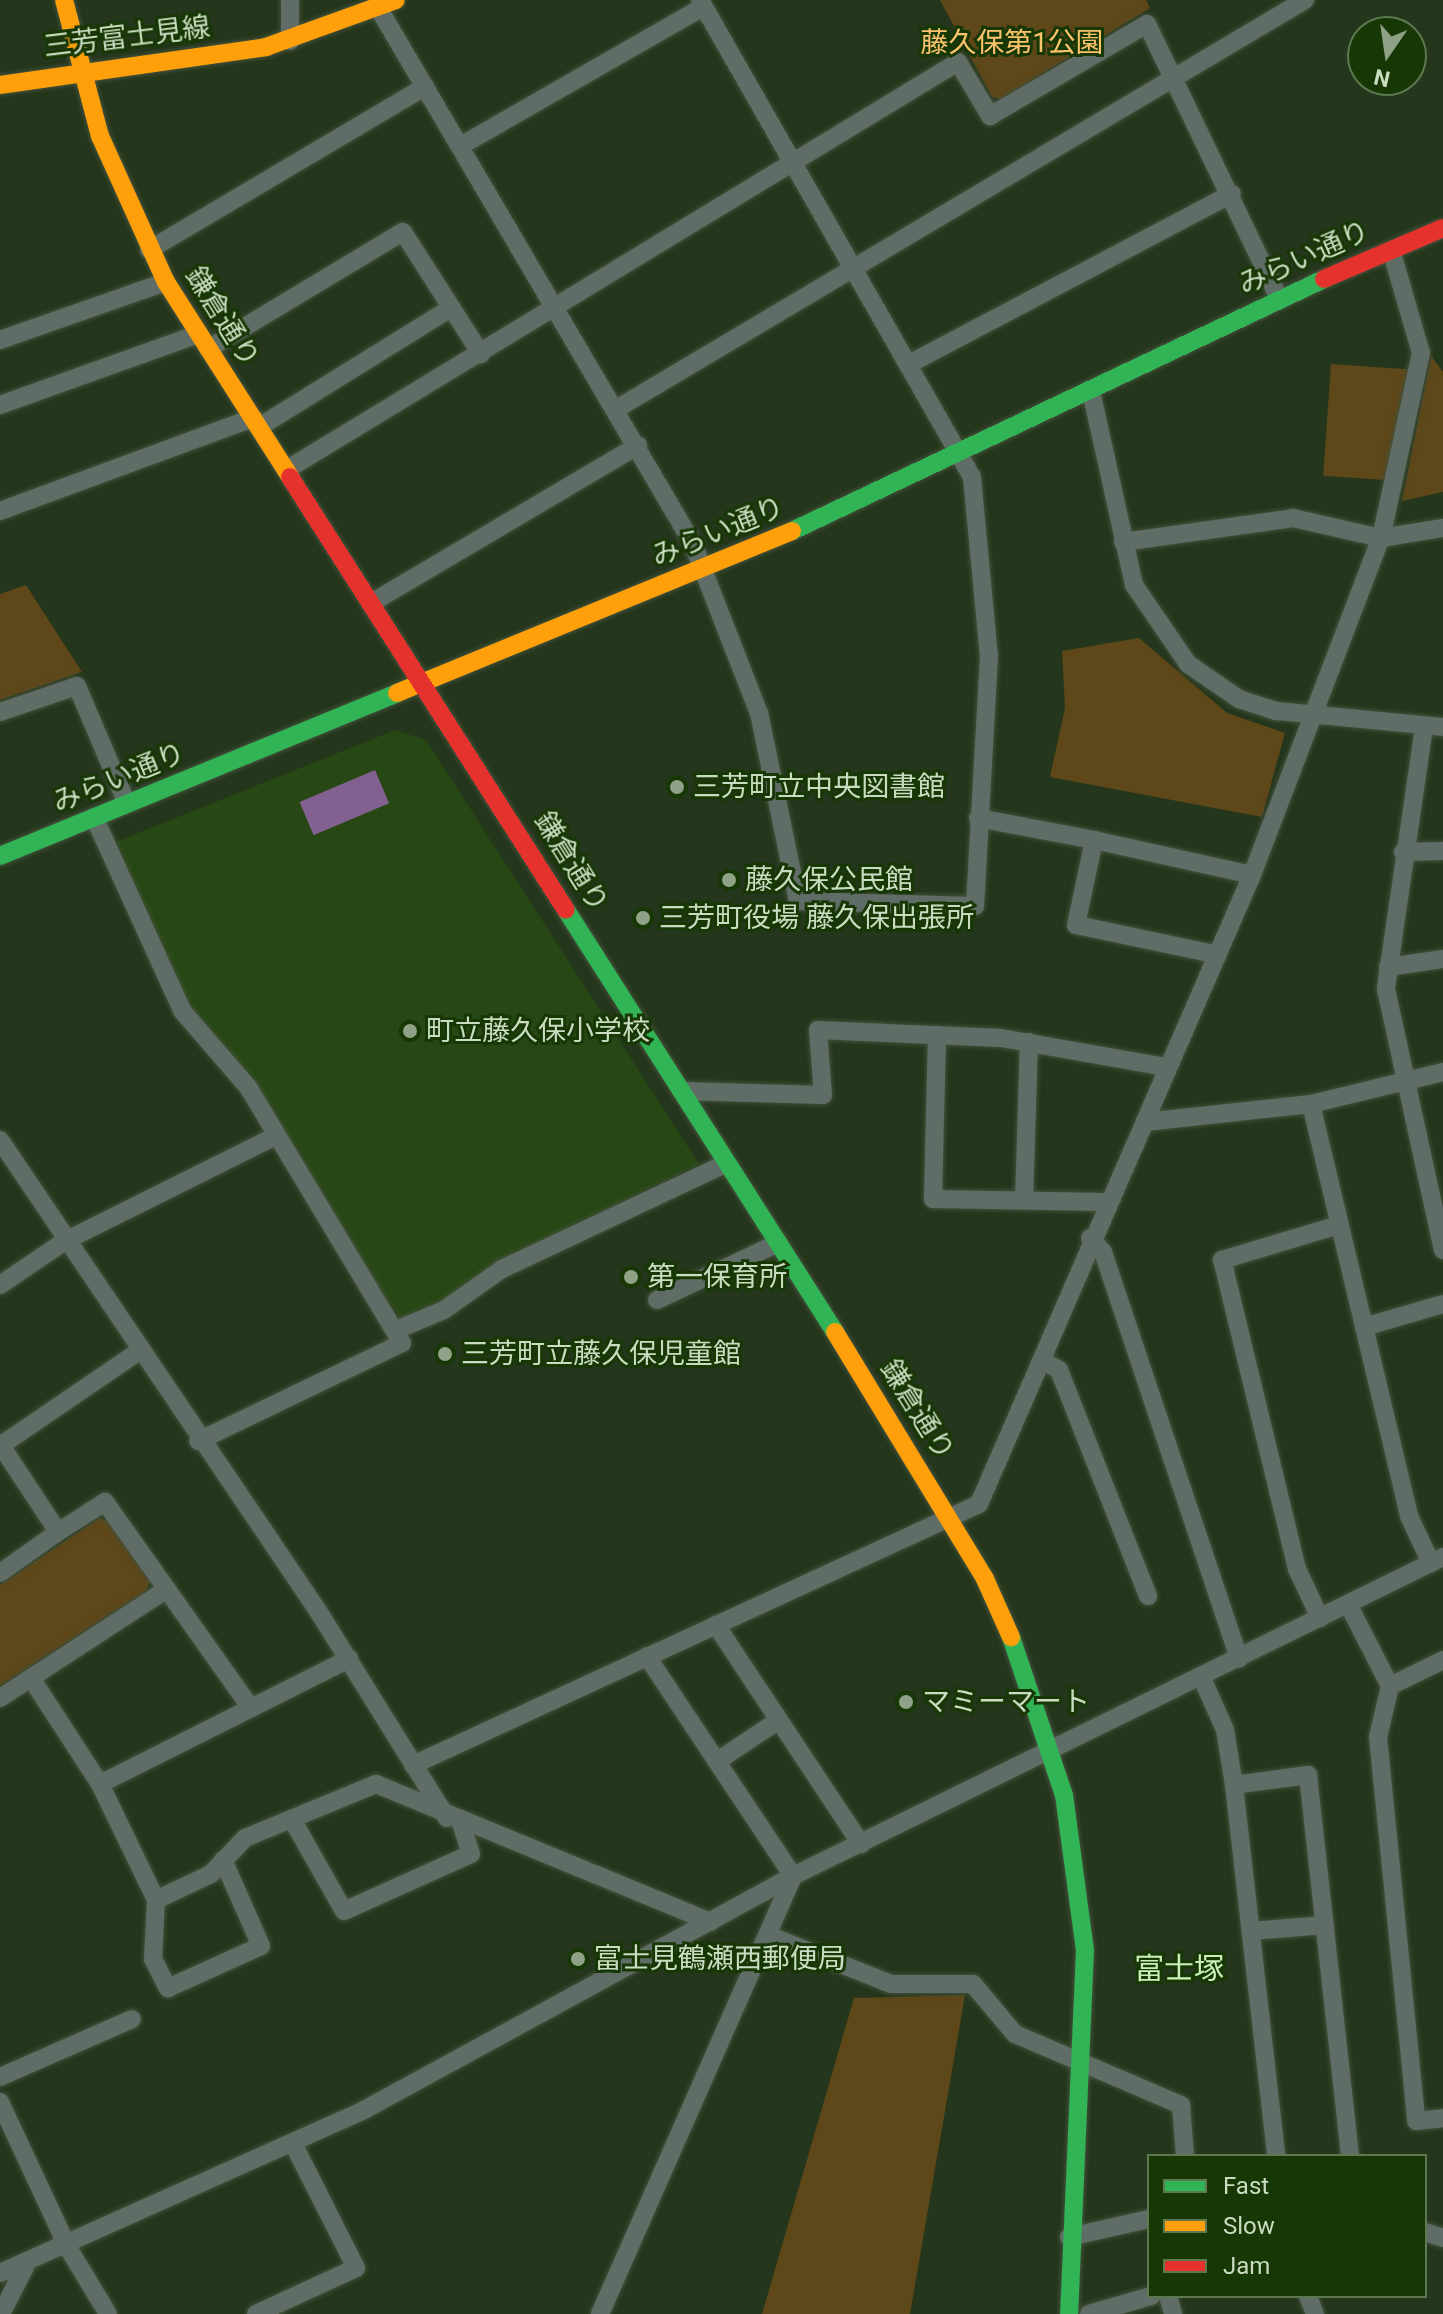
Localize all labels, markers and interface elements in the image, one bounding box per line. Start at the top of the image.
street label: 三芳富士見線 [42,10,212,64]
north arrow [1347,16,1427,96]
park label: 藤久保第1公園 [920,26,1104,60]
text: N [1372,64,1392,92]
street label: みらい通り [1233,214,1375,302]
street label: 鎌倉通り [178,261,266,373]
street label: みらい通り [647,490,789,574]
street label: みらい通り [48,736,190,820]
place label: 三芳町立中央図書館 [693,770,945,804]
marker: 三芳町立中央図書館 [668,778,686,796]
street label: 鎌倉通り [527,806,615,918]
place label: 藤久保公民館 [745,863,913,897]
marker: 藤久保公民館 [720,871,738,889]
place label: 三芳町役場 藤久保出張所 [659,901,974,935]
marker: 三芳町役場 藤久保出張所 [634,909,652,927]
place label: 町立藤久保小学校 [426,1014,650,1048]
marker: 町立藤久保小学校 [401,1022,419,1040]
place label: 第一保育所 [647,1260,787,1294]
marker: 第一保育所 [622,1268,640,1286]
place label: 三芳町立藤久保児童館 [461,1337,741,1371]
marker: 三芳町立藤久保児童館 [436,1345,454,1363]
street label: 鎌倉通り [873,1354,961,1466]
place label: マミーマート [922,1685,1090,1719]
marker: マミーマート [897,1693,915,1711]
place label: 富士見鶴瀬西郵便局 [594,1942,846,1976]
marker: 富士見鶴瀬西郵便局 [569,1950,587,1968]
district label: 富士塚 [1134,1951,1224,1987]
legend [1147,2154,1427,2298]
text: Fast [1223,2172,1269,2200]
text: Slow [1223,2212,1275,2240]
text: Jam [1223,2252,1270,2280]

